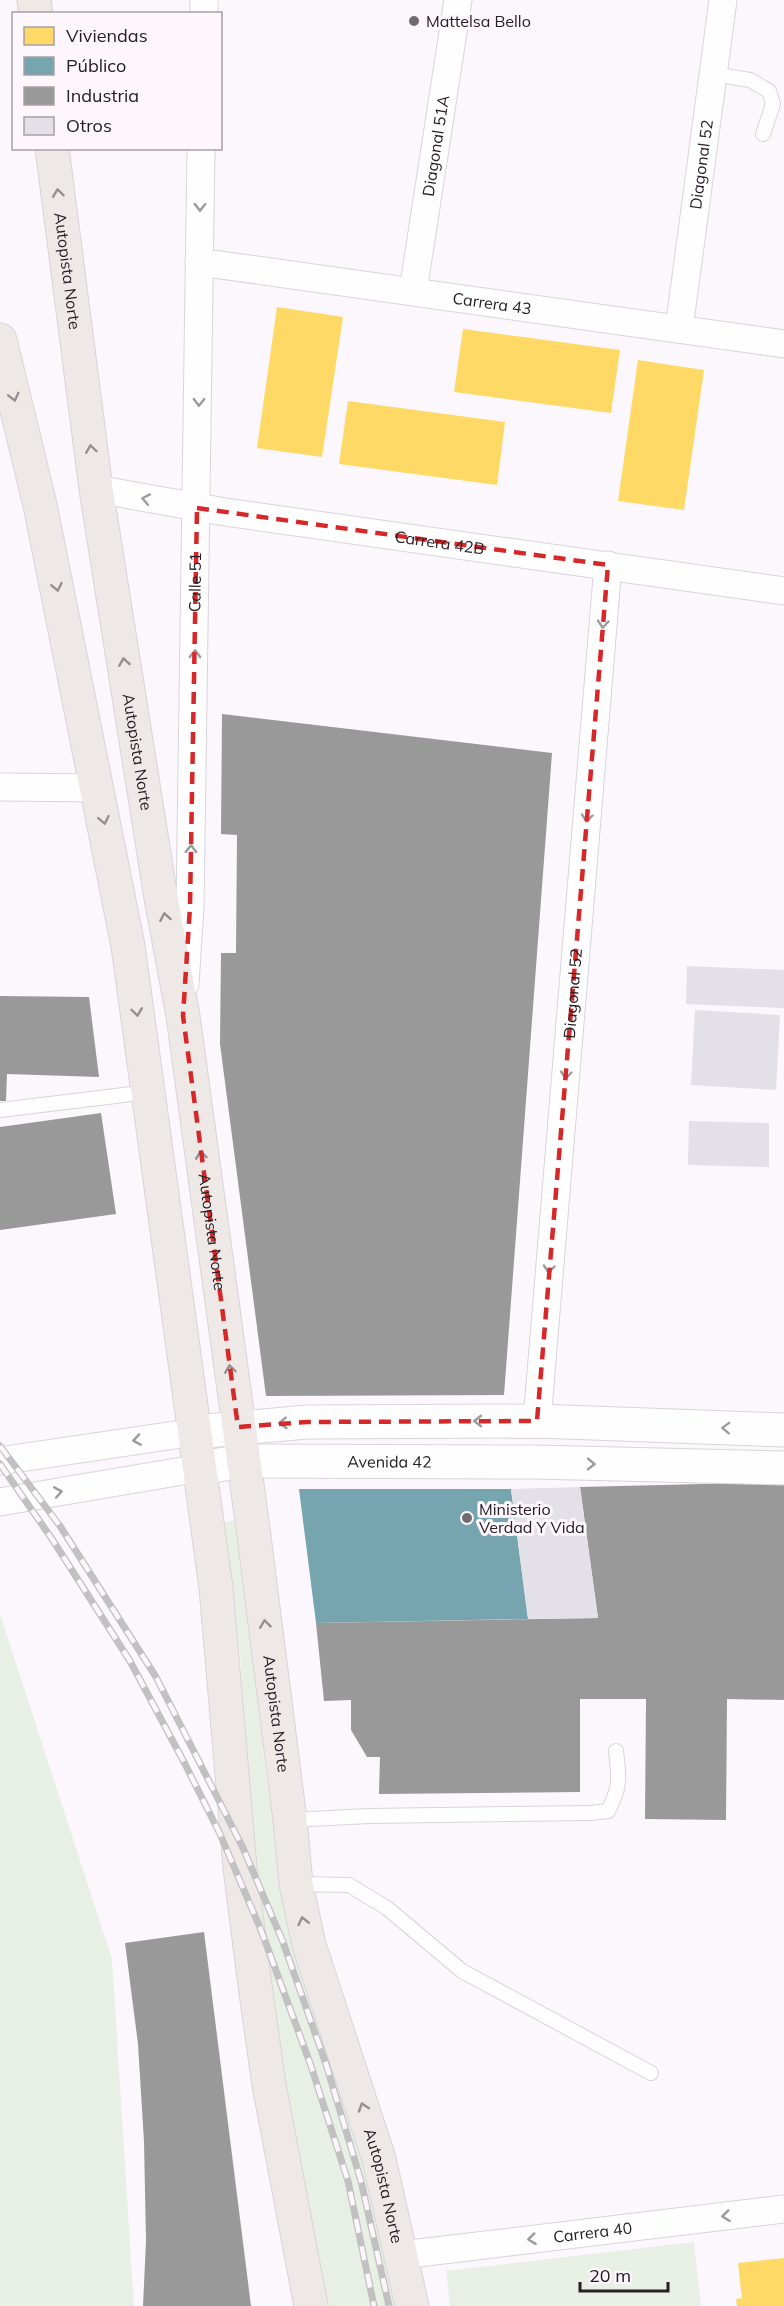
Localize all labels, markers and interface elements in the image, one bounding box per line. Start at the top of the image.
place label: Mattelsa Bello [426,11,531,31]
legend [12,12,222,150]
marker: Mattelsa Bello [407,14,421,28]
text: Viviendas [66,24,148,47]
text: Público [66,54,126,77]
text: Industria [66,84,139,107]
street label: Diagonal 51A [418,93,453,198]
text: Otros [66,114,112,137]
street label: Diagonal 52 [685,118,717,211]
one-way arrow [52,188,64,197]
one-way arrow [194,202,207,211]
street label: Autopista Norte [50,211,85,331]
street label: Carrera 43 [451,288,533,318]
one-way arrow [7,392,20,402]
one-way arrow [193,397,205,406]
one-way arrow [85,444,97,453]
one-way arrow [142,493,152,506]
street label: Carrera 42B [394,526,486,559]
street label: Calle 51 [184,552,205,612]
one-way arrow [50,582,63,592]
one-way arrow [597,619,610,628]
one-way arrow [188,650,201,659]
one-way arrow [118,657,130,667]
street label: Autopista Norte [119,692,157,812]
one-way arrow [581,813,594,822]
one-way arrow [97,814,110,824]
one-way arrow [185,844,197,853]
one-way arrow [159,912,172,922]
street label: Diagonal 52 [559,948,586,1039]
one-way arrow [131,1007,143,1016]
one-way arrow [559,1071,572,1080]
one-way arrow [196,1150,208,1159]
street label: Autopista Norte [195,1172,230,1292]
one-way arrow [543,1265,556,1274]
one-way arrow [224,1364,237,1373]
one-way arrow [474,1415,483,1427]
one-way arrow [279,1417,288,1430]
one-way arrow [721,1421,730,1434]
one-way arrow [132,1434,142,1446]
street label: Avenida 42 [347,1451,432,1472]
one-way arrow [587,1457,596,1470]
one-way arrow [53,1487,62,1499]
place label: Ministerio Verdad Y Vida [479,1499,585,1537]
marker: Ministerio Verdad Y Vida [460,1511,474,1525]
one-way arrow [259,1619,272,1628]
street label: Autopista Norte [259,1654,294,1774]
one-way arrow [298,1916,311,1926]
one-way arrow [357,2102,370,2113]
street label: Autopista Norte [360,2126,408,2245]
one-way arrow [721,2209,730,2221]
street label: Carrera 40 [552,2217,633,2247]
one-way arrow [528,2232,537,2245]
scale bar [580,2255,668,2293]
text: 20 m [589,2264,631,2287]

